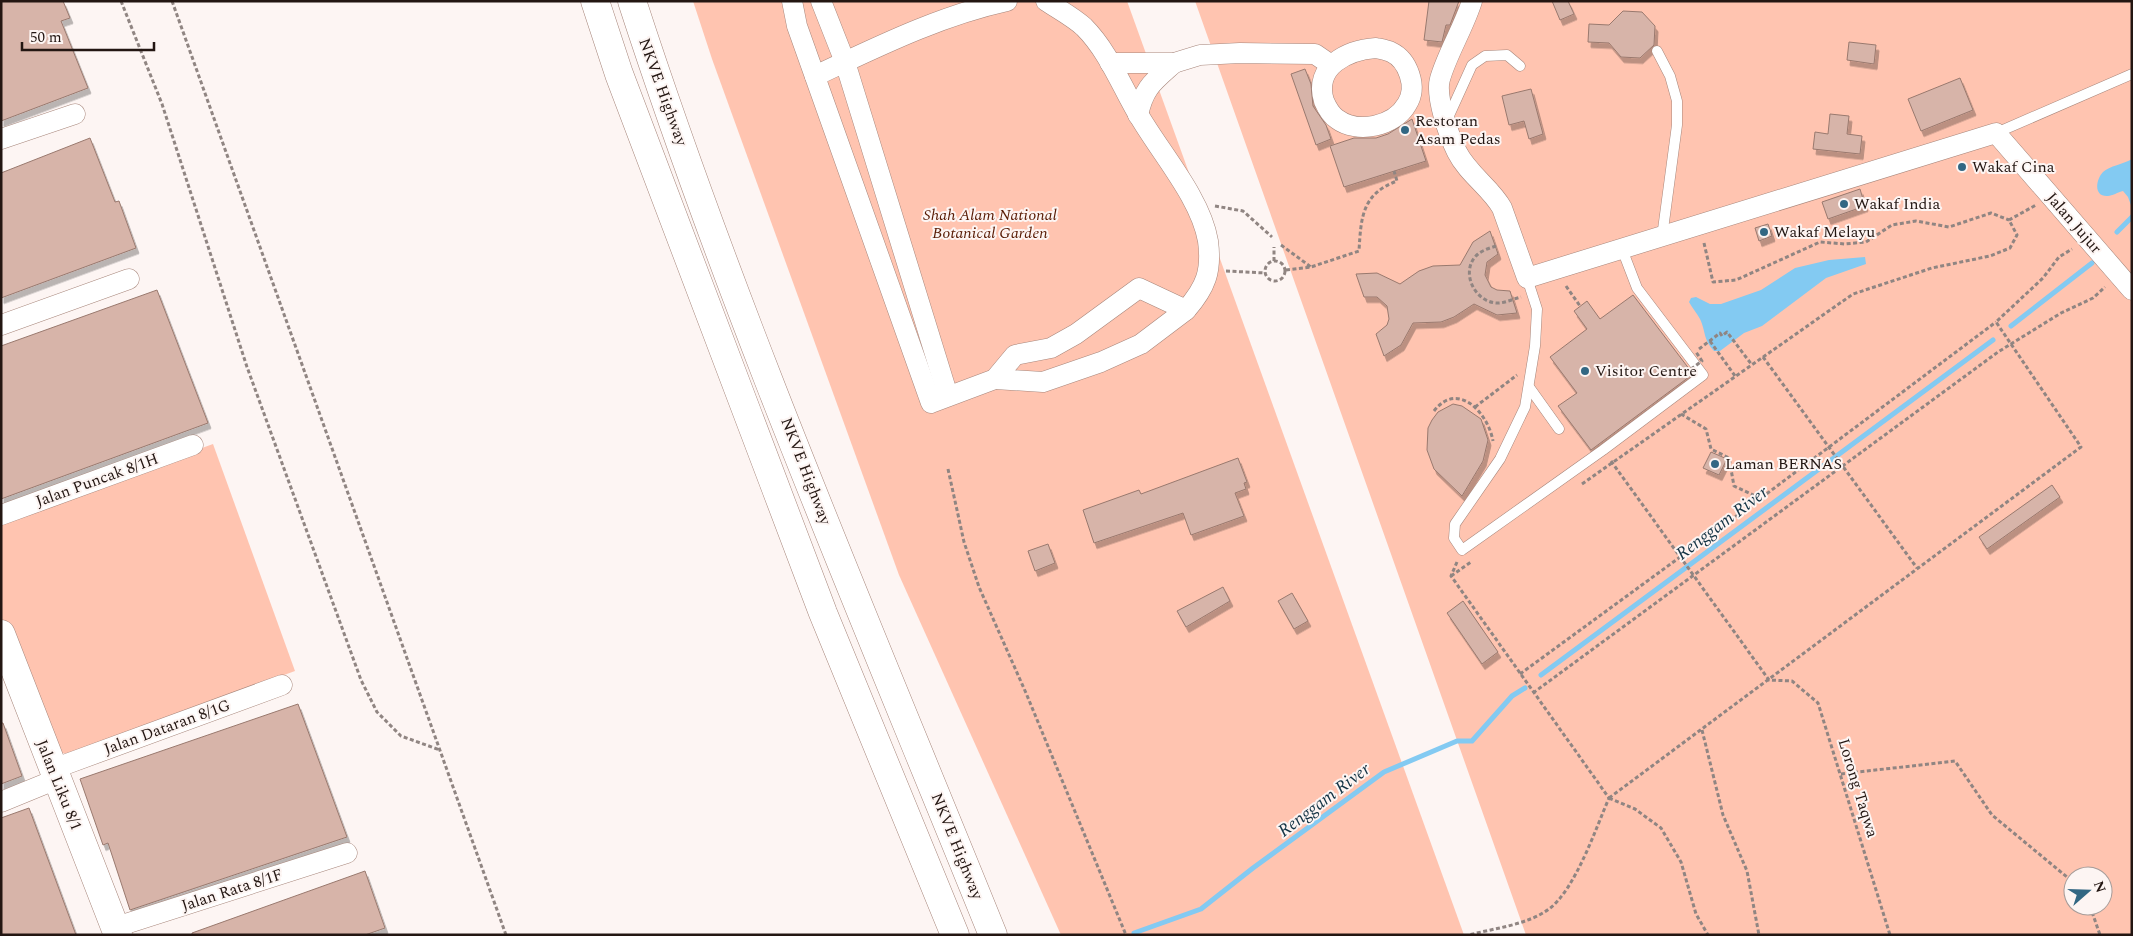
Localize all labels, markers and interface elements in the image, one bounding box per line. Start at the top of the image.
scale bar [22,20,155,52]
text: 50 m [30,26,62,49]
street label: NKVE Highway [632,35,694,150]
place label: Restoran Asam Pedas [1415,109,1501,151]
marker: Restoran Asam Pedas [1399,124,1411,136]
place label: Wakaf Cina [1972,155,2055,179]
marker: Wakaf Cina [1956,161,1968,173]
street label: Jalan Jujur [2040,187,2108,259]
place label: Wakaf India [1854,192,1940,216]
marker: Wakaf India [1838,198,1850,210]
park label: Shah Alam National Botanical Garden [923,203,1057,245]
place label: Wakaf Melayu [1774,220,1875,244]
marker: Wakaf Melayu [1758,226,1770,238]
place label: Visitor Centre [1595,359,1697,383]
marker: Visitor Centre [1579,365,1591,377]
street label: NKVE Highway [775,414,838,529]
street label: Jalan Puncak 8/1H [32,447,162,513]
place label: Laman BERNAS [1725,452,1842,476]
marker: Laman BERNAS [1709,458,1721,470]
water label: Renggam River [1670,479,1775,567]
street label: Jalan Dataran 8/1G [100,693,234,761]
street label: Lorong Taqwa [1832,735,1885,841]
street label: Jalan Liku 8/1 [30,736,88,834]
water label: Renggam River [1272,756,1377,844]
street label: NKVE Highway [925,789,990,904]
street label: Jalan Rata 8/1F [178,862,286,918]
north arrow [2063,866,2113,916]
text: N [2088,878,2112,896]

